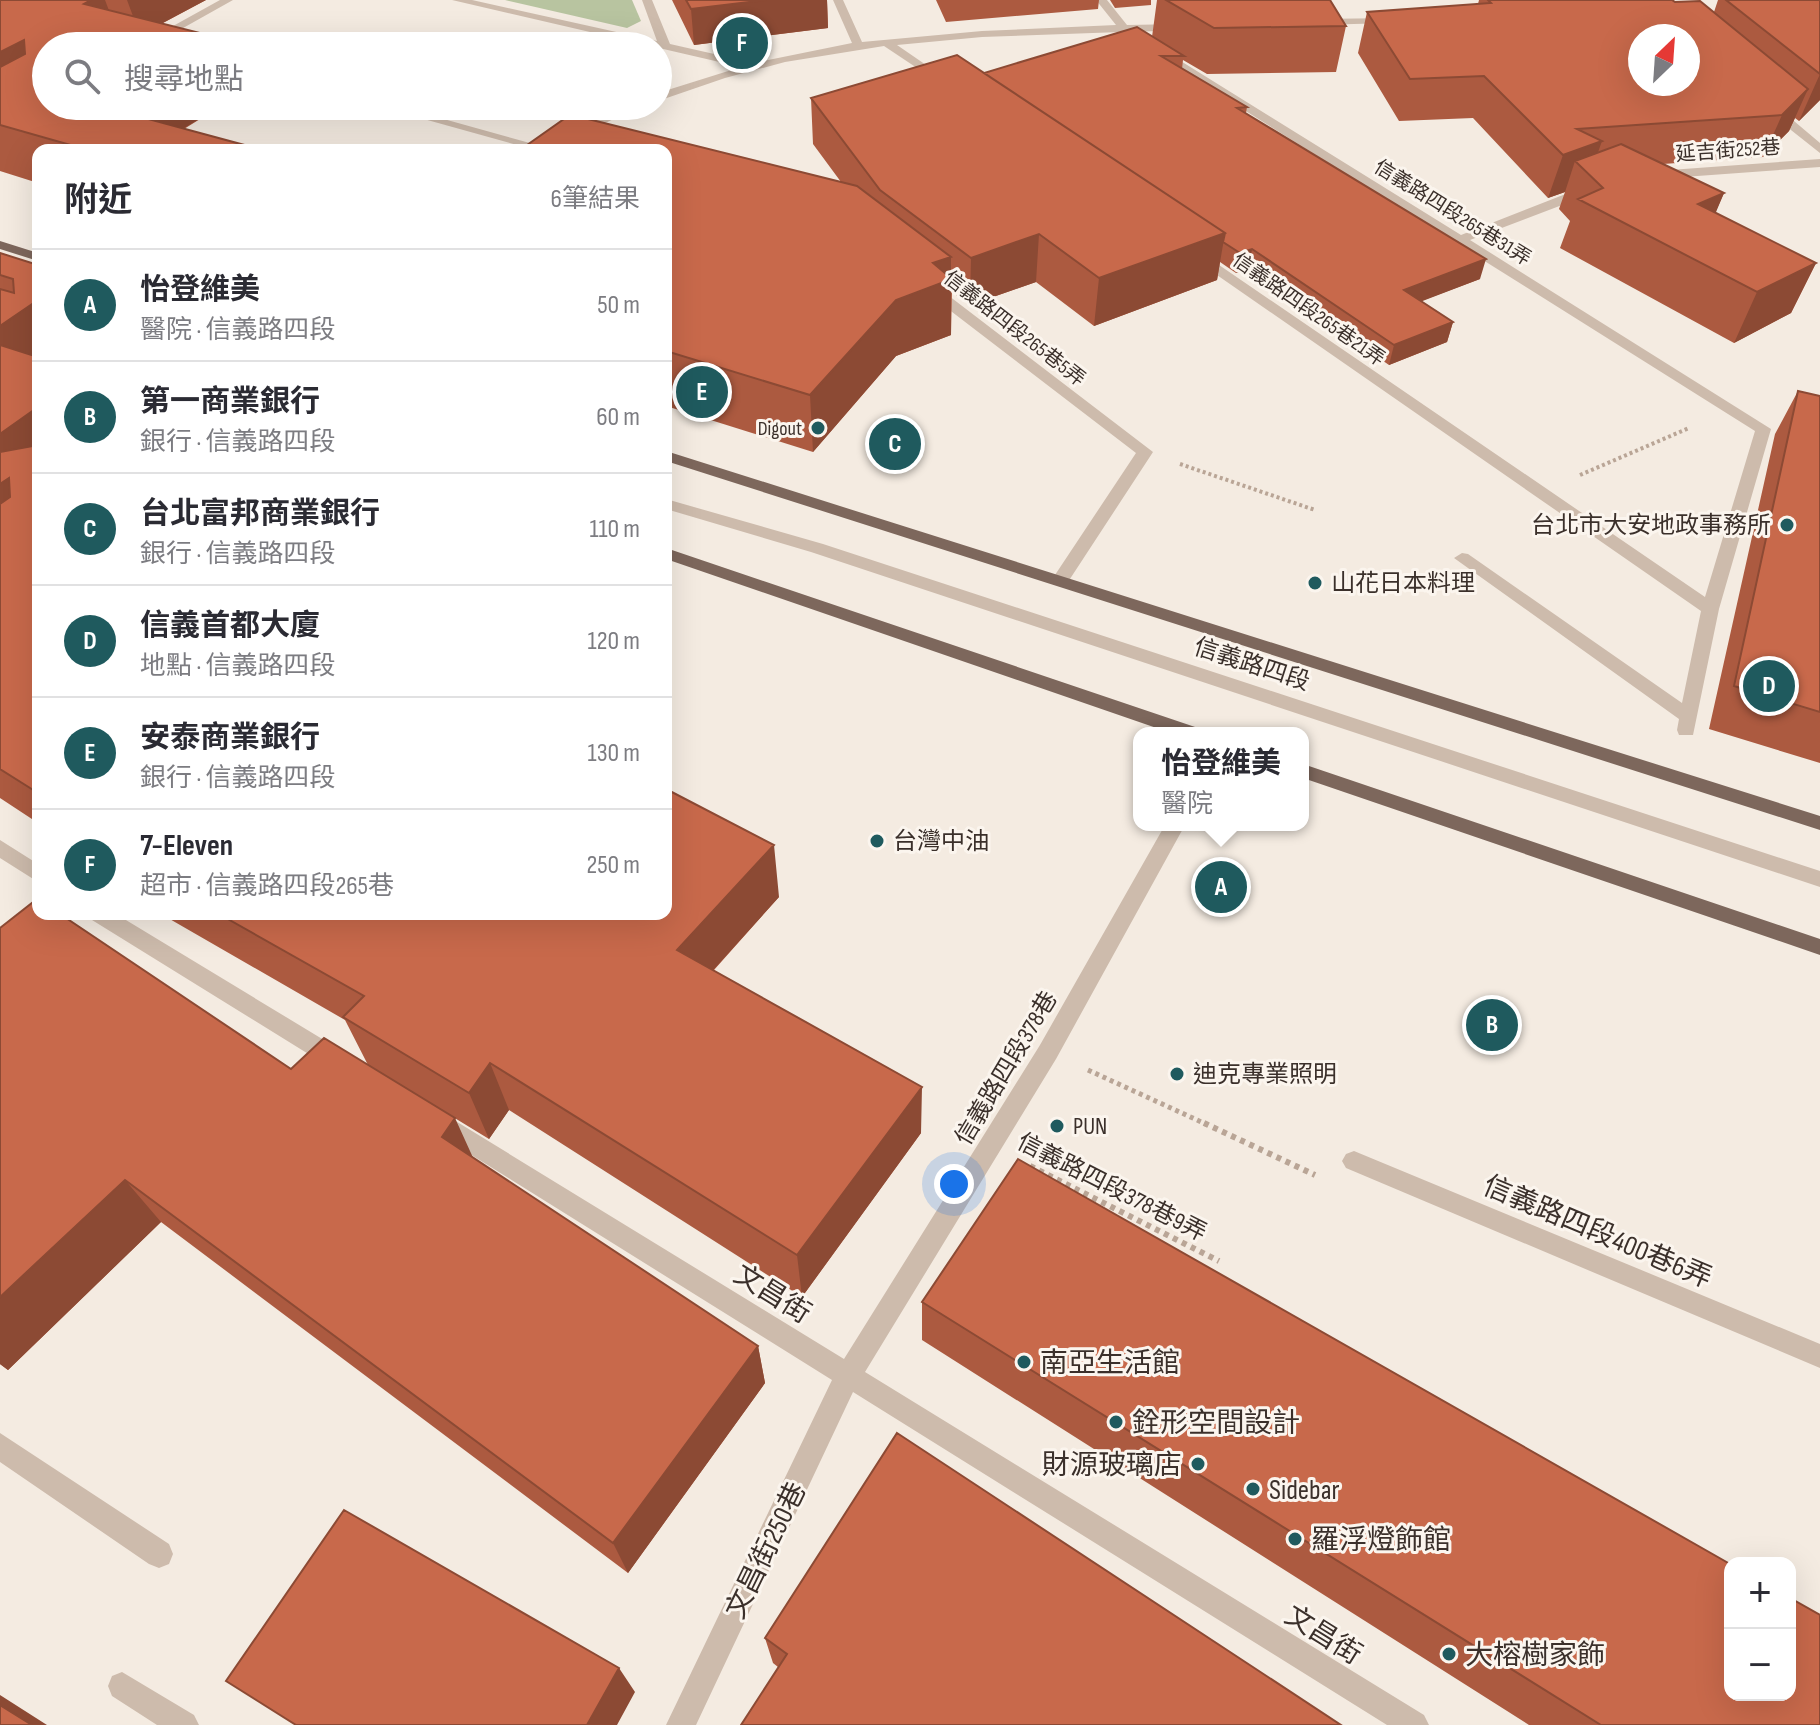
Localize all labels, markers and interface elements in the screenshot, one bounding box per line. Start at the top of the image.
pin: F [716,13,768,73]
north arrow [1628,24,1700,96]
search box [32,32,672,120]
icon: search [60,54,104,98]
text: 搜尋地點 [124,62,244,98]
street label: 延吉街252巷 [1675,135,1781,167]
street label: 信義路四段265巷31弄 [1370,155,1535,271]
text: 附近 [64,180,132,221]
text: 6筆結果 [551,184,640,215]
street label: 信義路四段265巷21弄 [1228,248,1389,371]
street label: 信義路四段265巷5弄 [939,266,1090,392]
text: 怡登維美 [140,272,260,308]
text: A [84,290,96,321]
text: 50 m [597,290,640,321]
text: 醫院 · 信義路四段 [140,315,335,346]
pin: E [676,362,728,422]
text: 第一商業銀行 [140,384,320,420]
text: B [84,402,96,433]
text: 60 m [596,402,640,433]
pin: C [869,414,921,474]
place label: Digout [758,417,802,441]
marker: Digout [809,419,827,437]
text: 銀行 · 信義路四段 [140,427,335,458]
text: 台北富邦商業銀行 [140,496,380,532]
place label: 台北市大安地政事務所 [1531,511,1771,540]
text: C [83,514,97,545]
text: 110 m [589,514,640,545]
marker: 台北市大安地政事務所 [1778,516,1796,534]
text: 銀行 · 信義路四段 [140,539,335,570]
place label: 山花日本料理 [1331,569,1475,598]
marker: 山花日本料理 [1306,574,1324,592]
text: 信義首都大廈 [140,608,320,644]
text: D [83,626,97,657]
text: 120 m [587,626,640,657]
street label: 信義路四段 [1190,632,1313,697]
text: 地點 · 信義路四段 [140,651,335,682]
pin: D [1743,656,1795,716]
text: 安泰商業銀行 [140,720,320,756]
popup [1133,727,1309,831]
text: E [84,738,96,769]
text: 130 m [588,738,640,769]
text: 怡登維美 [1161,746,1281,782]
text: 銀行 · 信義路四段 [140,763,335,794]
text: 醫院 [1161,789,1213,820]
place label: 台灣中油 [893,827,989,856]
text: 7-Eleven [140,828,233,864]
marker: 台灣中油 [868,832,886,850]
text: F [85,850,95,881]
text: 250 m [586,850,640,881]
pin: A [1195,857,1247,917]
text: 超市 · 信義路四段265巷 [140,871,394,902]
street label: 信義路四段378巷 [949,986,1064,1150]
pin: B [1466,995,1518,1055]
place label: 迪克專業照明 [1193,1060,1337,1089]
marker: 迪克專業照明 [1168,1065,1186,1083]
place label: PUN [1073,1112,1107,1141]
marker: PUN [1048,1117,1066,1135]
street label: 信義路四段378巷9弄 [1012,1127,1211,1248]
your location [934,1164,974,1204]
street label: 信義路四段400巷6弄 [1478,1169,1717,1295]
street label: 文昌街 [728,1258,817,1331]
place label: 南亞生活館 [1040,1347,1180,1380]
marker: 南亞生活館 [1015,1353,1033,1371]
place label: 銓形空間設計 [1132,1407,1300,1440]
marker: 銓形空間設計 [1107,1413,1125,1431]
place label: 財源玻璃店 [1042,1449,1182,1482]
marker: 財源玻璃店 [1189,1455,1207,1473]
place label: Sidebar [1269,1474,1340,1507]
street label: 文昌街250巷 [719,1477,813,1624]
marker: Sidebar [1244,1480,1262,1498]
place label: 羅浮燈飾館 [1311,1524,1451,1557]
marker: 羅浮燈飾館 [1286,1530,1304,1548]
map controls [1724,1557,1796,1701]
button: + [1724,1557,1796,1629]
street label: 文昌街 [1279,1599,1368,1672]
button: − [1724,1629,1796,1701]
place label: 大榕樹家飾 [1465,1639,1605,1672]
marker: 大榕樹家飾 [1440,1645,1458,1663]

